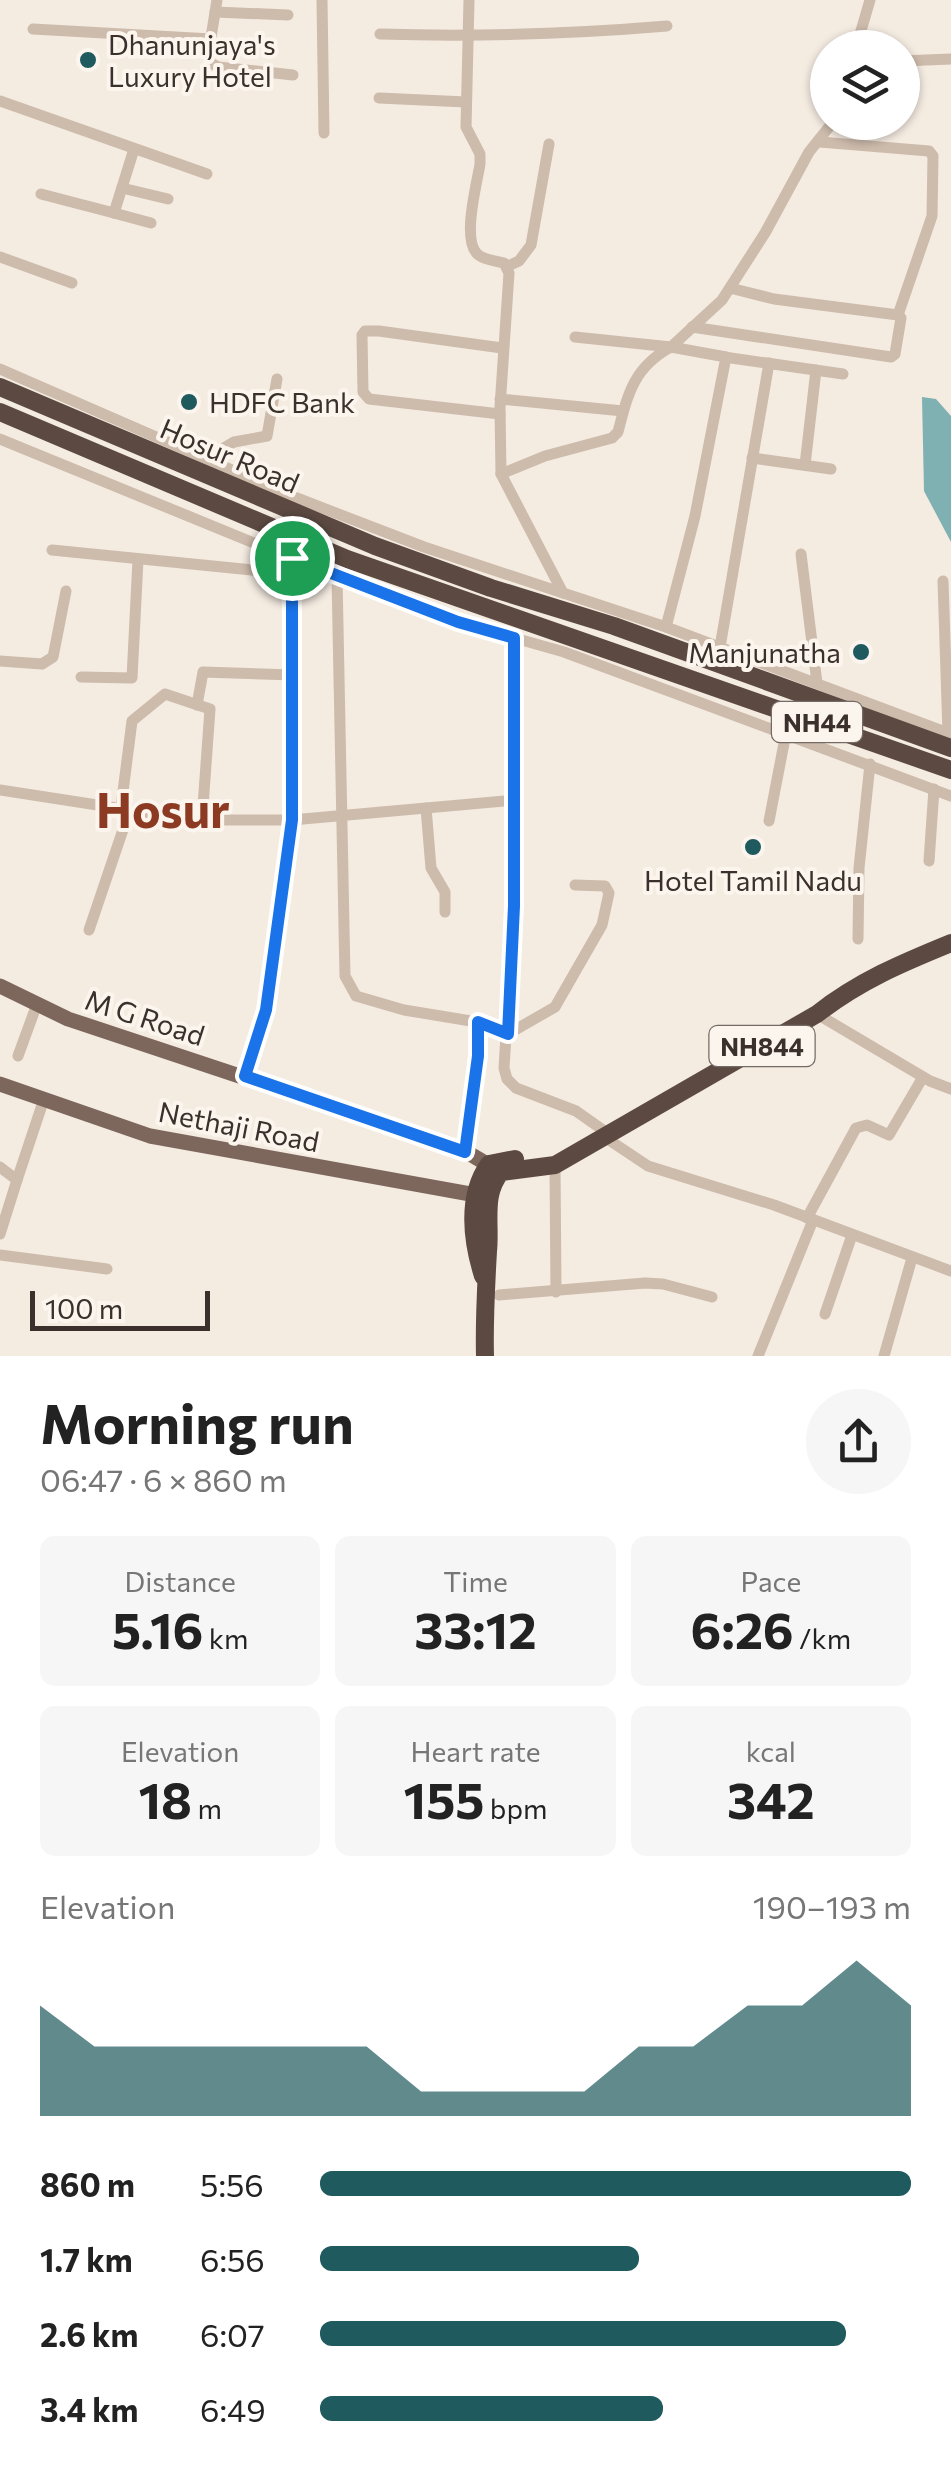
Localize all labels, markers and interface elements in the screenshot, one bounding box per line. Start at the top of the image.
place label: Dhanunjaya's Luxury Hotel [108,27,276,93]
map controls [810,30,920,140]
button: layers [810,30,920,140]
marker: Dhanunjaya's Luxury Hotel [77,49,99,71]
place label: HDFC Bank [209,385,355,419]
marker: HDFC Bank [178,391,200,413]
street label: Hosur Road [155,410,305,500]
pin [250,516,335,601]
icon: arrive [265,531,320,586]
place label: Manjunatha [688,635,841,669]
marker: Manjunatha [850,641,872,663]
road number: NH44 [772,702,862,742]
district label: Hosur [96,779,230,838]
marker: Hotel Tamil Nadu [742,836,764,858]
place label: Hotel Tamil Nadu [644,863,862,897]
street label: M G Road [81,982,209,1052]
road number: NH844 [710,1026,814,1066]
street label: Nethaji Road [156,1094,322,1158]
scale bar [30,1286,210,1330]
text: 100 m [45,1291,123,1325]
text: Morning run [40,1388,354,1455]
button: share [806,1389,911,1494]
text: 06:47 · 6 × 860 m [40,1459,287,1499]
text: Distance [125,1564,236,1598]
text: Time [443,1564,508,1598]
text: Pace [740,1564,801,1598]
text: 5.16 [112,1598,203,1659]
text: 33:12 [414,1598,537,1659]
text: 6:26 [691,1598,794,1659]
text: km [203,1621,248,1655]
text: /km [794,1621,851,1655]
text: Elevation [121,1734,239,1768]
text: Heart rate [410,1734,541,1768]
text: kcal [746,1734,796,1768]
text: 18 [138,1768,192,1829]
text: 155 [404,1768,485,1829]
text: 342 [727,1768,815,1829]
text: m [192,1791,222,1825]
text: bpm [485,1791,547,1825]
text: Elevation [40,1886,175,1926]
text: 190–193 m [753,1886,911,1926]
text: 860 m [40,2164,135,2204]
text: 5:56 [200,2164,264,2204]
text: 1.7 km [40,2239,133,2279]
text: 6:56 [200,2239,265,2279]
text: 2.6 km [40,2314,138,2354]
text: 6:07 [200,2314,265,2354]
text: 3.4 km [40,2389,138,2429]
text: 6:49 [200,2389,266,2429]

